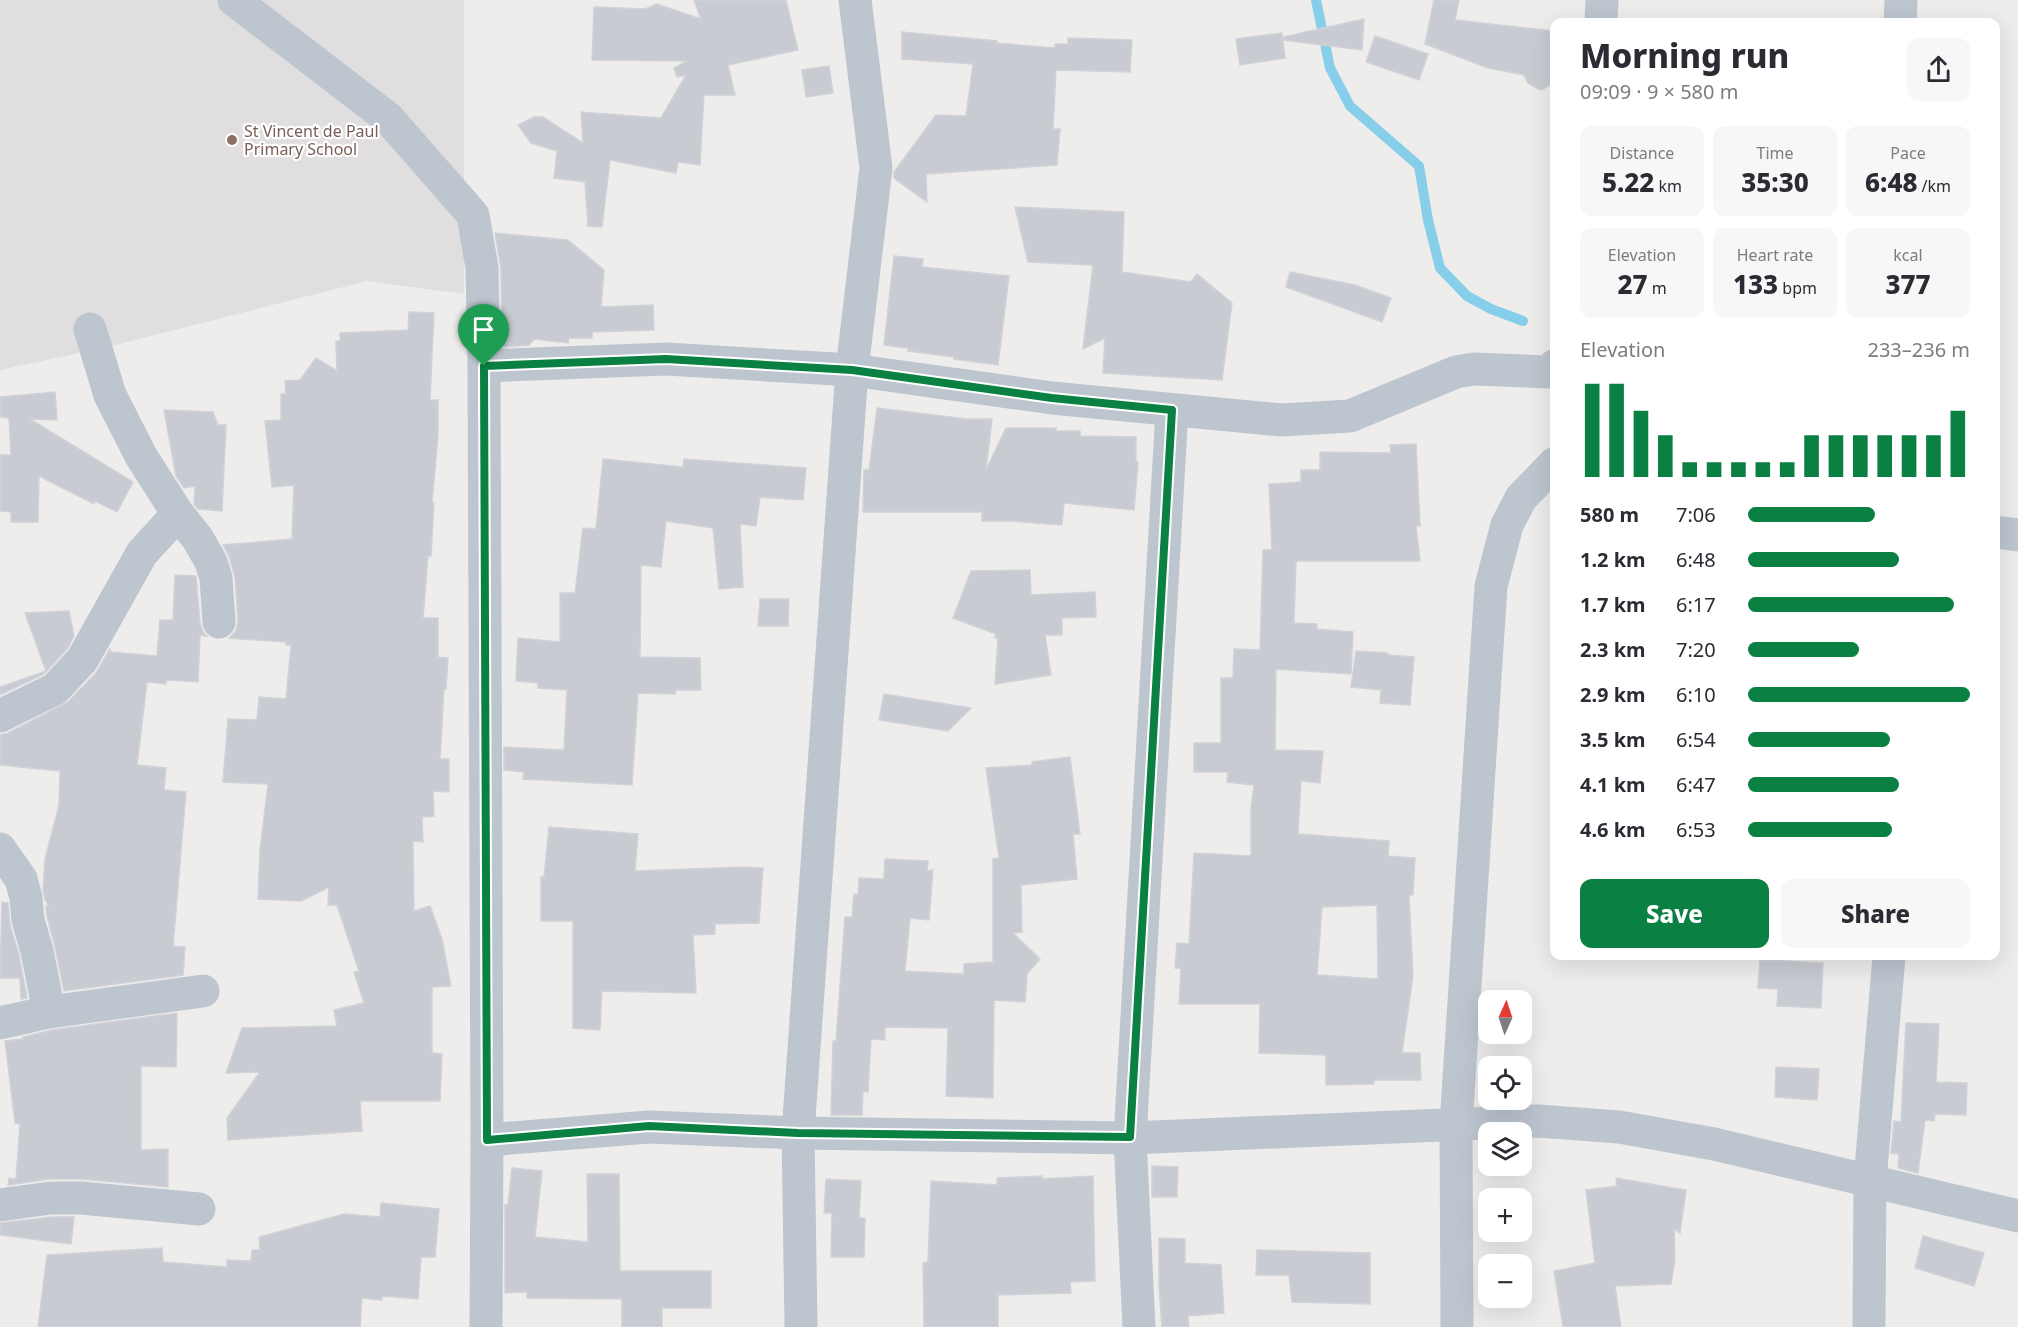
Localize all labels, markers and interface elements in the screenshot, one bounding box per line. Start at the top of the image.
text: Morning run [1580,33,1789,78]
button: share [1907,38,1970,101]
text: 09:09 · 9 × 580 m [1580,78,1738,105]
place label: St Vincent de Paul Primary School [244,120,379,160]
marker: St Vincent de Paul Primary School [225,133,239,147]
text: Distance [1610,142,1674,164]
text: Time [1756,142,1794,164]
text: Pace [1890,142,1926,164]
text: 5.22 [1602,164,1654,200]
text: 35:30 [1741,164,1809,200]
text: 6:48 [1865,164,1917,200]
text: km [1654,175,1682,197]
text: /km [1917,175,1951,197]
text: Elevation [1608,244,1676,266]
text: Heart rate [1737,244,1813,266]
text: kcal [1893,244,1923,266]
text: 27 [1617,266,1647,302]
text: 133 [1733,266,1778,302]
text: 377 [1885,266,1931,302]
text: m [1647,277,1667,299]
text: bpm [1778,277,1817,299]
pin [458,304,509,366]
icon: arrive [467,313,500,346]
text: Elevation [1580,336,1665,363]
text: 233–236 m [1867,336,1970,363]
text: 580 m [1580,501,1639,528]
text: 7:06 [1676,501,1716,528]
text: 1.2 km [1580,546,1646,573]
text: 6:48 [1676,546,1716,573]
text: 1.7 km [1580,591,1646,618]
text: 6:17 [1676,591,1716,618]
text: 2.3 km [1580,636,1646,663]
text: 7:20 [1676,636,1716,663]
text: 2.9 km [1580,681,1646,708]
text: 6:10 [1676,681,1716,708]
text: 3.5 km [1580,726,1646,753]
text: 6:54 [1676,726,1716,753]
text: 4.1 km [1580,771,1646,798]
text: 6:47 [1676,771,1716,798]
text: 4.6 km [1580,816,1646,843]
text: 6:53 [1676,816,1716,843]
button: Save [1580,879,1769,948]
button: Share [1781,879,1970,948]
north arrow [1478,990,1532,1044]
map controls [1478,990,1532,1308]
button: locate [1478,1056,1532,1110]
button: layers [1478,1122,1532,1176]
button: + [1478,1188,1532,1242]
button: − [1478,1254,1532,1308]

